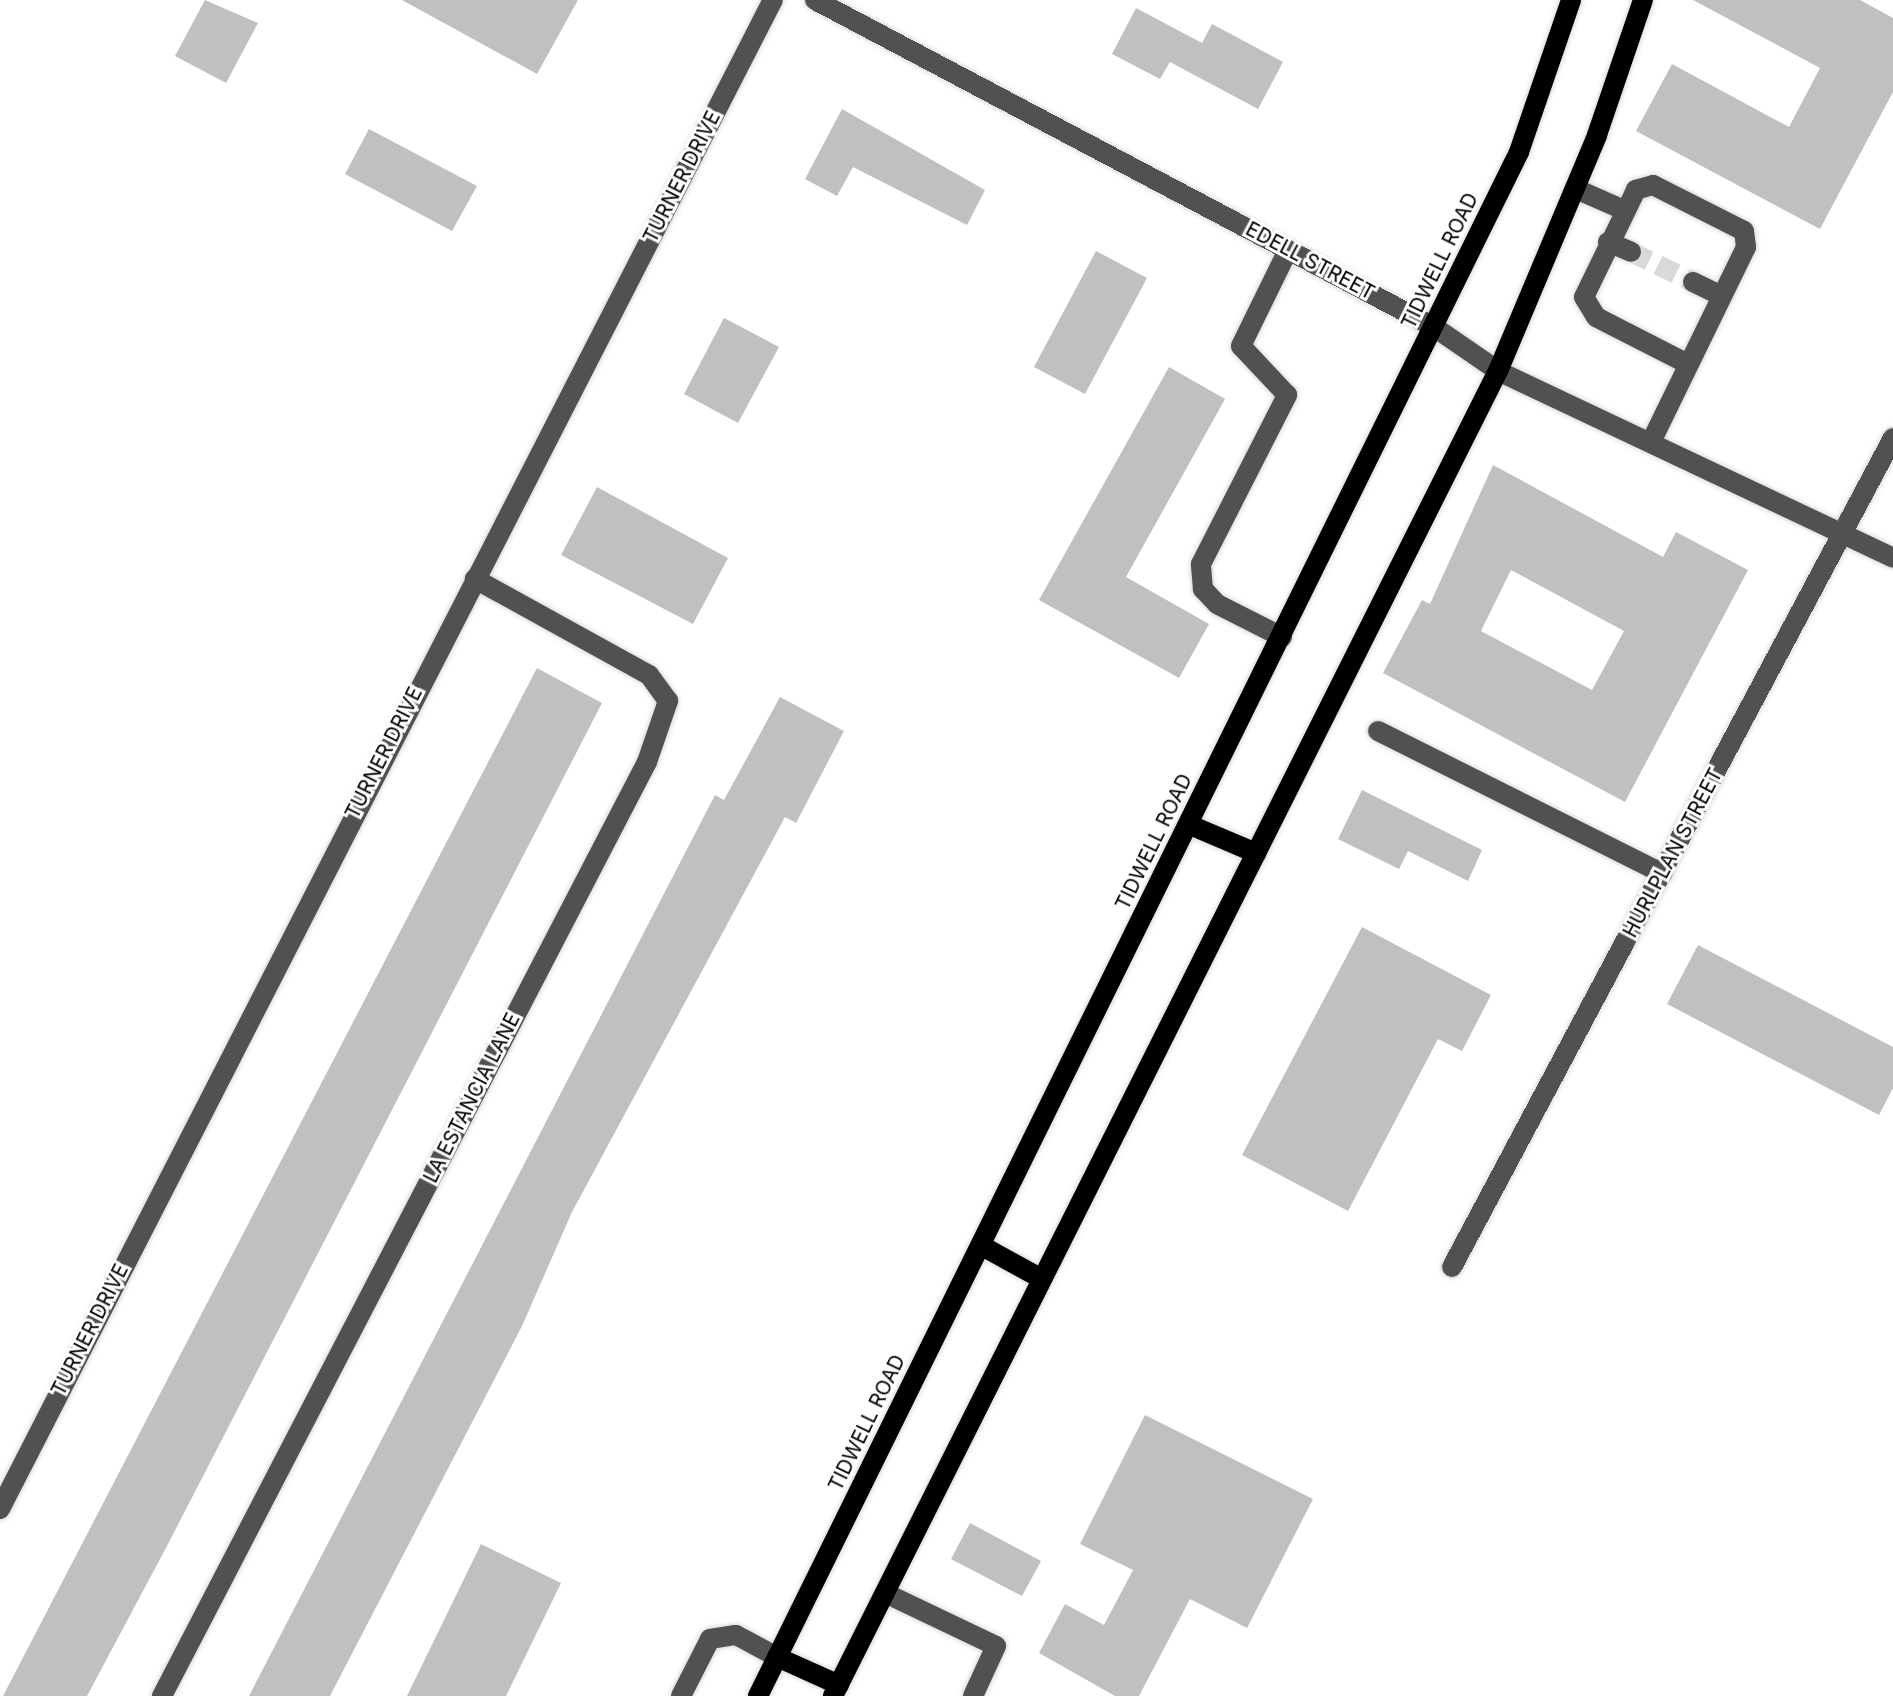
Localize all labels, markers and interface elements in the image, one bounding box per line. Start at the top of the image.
street label: TURNER DRIVE [638,107,726,247]
street label: TIDWELL ROAD [1397,189,1483,333]
street label: EDELL STREET [1242,217,1378,305]
street label: TURNER DRIVE [340,683,428,823]
street label: HURLPLAN STREET [1618,764,1728,942]
street label: TIDWELL ROAD [1111,770,1197,914]
street label: LA ESTANCIA LANE [419,1009,525,1187]
street label: TURNER DRIVE [46,1260,134,1400]
street label: TIDWELL ROAD [824,1351,910,1495]

